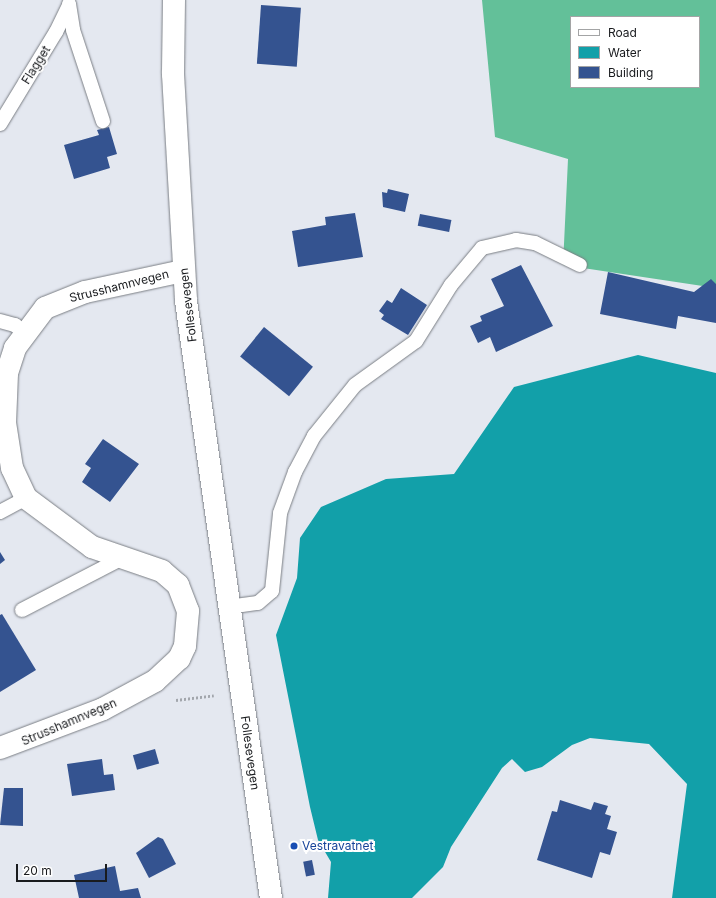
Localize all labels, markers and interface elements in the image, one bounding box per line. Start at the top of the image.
legend [570,16,700,88]
text: Road [608,25,637,40]
street label: Flagget [19,43,53,87]
text: Water [608,45,641,60]
text: Building [608,65,653,80]
street label: Strusshamnvegen [68,267,170,305]
street label: Follesevegen [176,267,200,343]
street label: Strusshamnvegen [19,695,119,749]
street label: Follesevegen [238,715,262,791]
place label: Vestravatnet [302,839,373,853]
marker: Vestravatnet [289,841,299,851]
scale bar [18,856,109,882]
text: 20 m [23,863,52,878]

